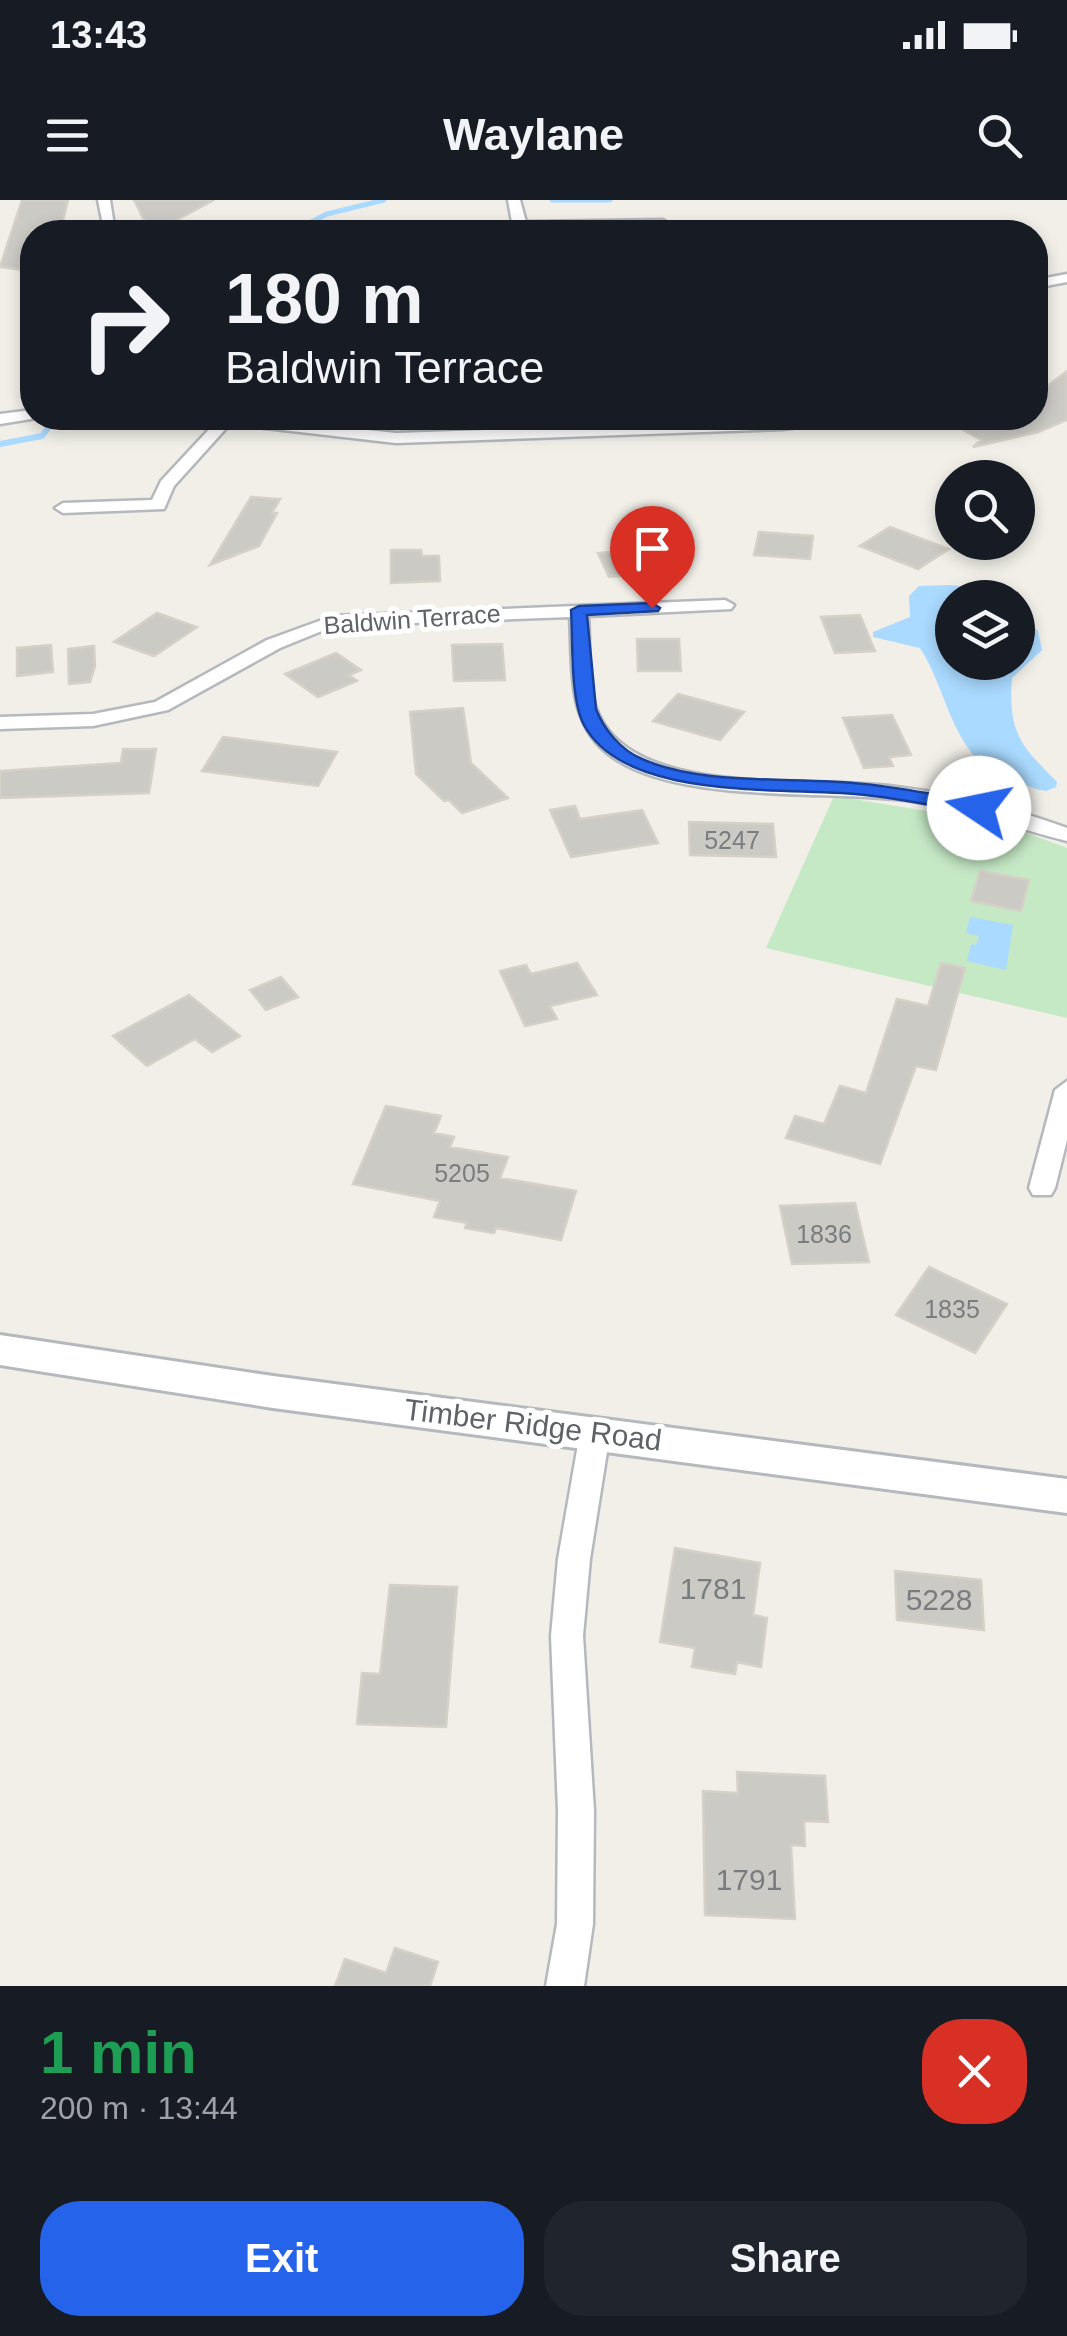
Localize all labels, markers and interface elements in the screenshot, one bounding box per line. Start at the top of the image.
text: 13:43 [50,14,147,56]
icon: menu [40,108,95,163]
icon: search [972,108,1027,163]
text: Waylane [443,109,624,160]
icon: right [60,260,190,390]
text: 180 m [225,260,423,338]
text: Baldwin Terrace [225,342,544,393]
map controls [935,460,1035,680]
button: search [935,460,1035,560]
pin [610,506,695,609]
icon: arrive [625,521,680,576]
button: layers [935,580,1035,680]
street label: Baldwin Terrace [323,599,501,639]
position arrow [927,756,1031,860]
house number: 5247 [704,826,760,854]
house number: 5205 [434,1159,490,1187]
house number: 1836 [796,1220,852,1248]
house number: 1835 [924,1295,980,1323]
street label: Timber Ridge Road [403,1392,664,1457]
house number: 1781 [680,1572,746,1605]
house number: 5228 [906,1583,972,1616]
house number: 1791 [716,1863,782,1896]
text: 1 min [40,2019,197,2086]
button: close [922,2019,1027,2124]
text: 200 m · 13:44 [40,2090,237,2126]
button: Exit [40,2201,524,2316]
button: Share [544,2201,1027,2316]

